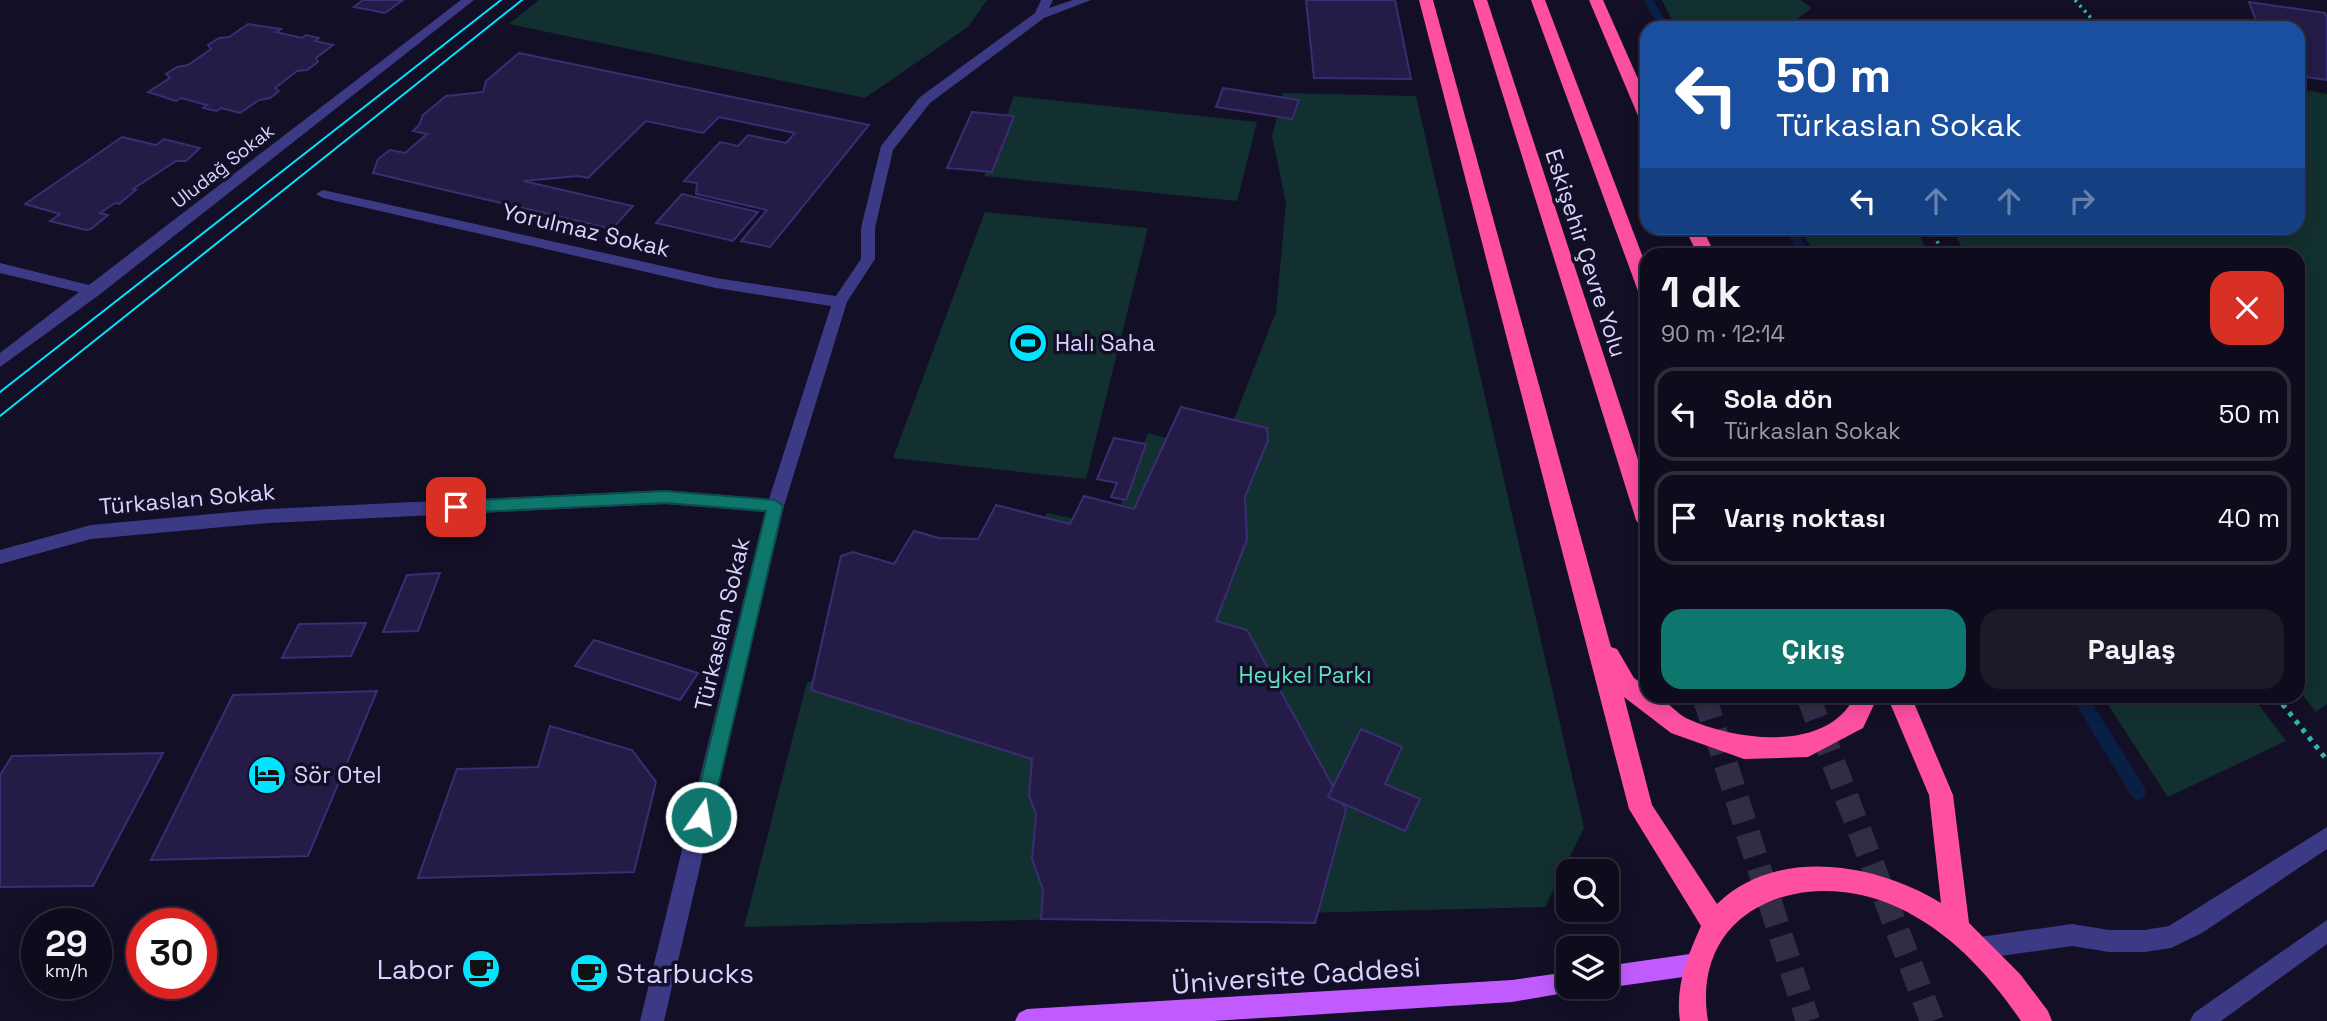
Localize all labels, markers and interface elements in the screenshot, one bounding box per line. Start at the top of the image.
text: 50 m [1776,44,1891,106]
icon: left [1661,49,1752,140]
text: Türkaslan Sokak [1776,105,2022,145]
street label: Uludağ Sokak [167,118,279,214]
street label: Eskişehir Çevre Yolu [1538,145,1634,361]
icon: left [1844,182,1882,220]
icon: ahead [1917,182,1955,220]
icon: ahead [1990,182,2028,220]
icon: right [2063,182,2101,220]
street label: Yorulmaz Sokak [499,196,673,264]
text: 1 dk [1661,266,1741,319]
button: close [2210,271,2284,345]
text: 90 m · 12:14 [1661,319,1785,349]
sports icon: Halı Saha [1007,322,1049,364]
place label: Halı Saha [1055,328,1155,358]
text: Sola dön [1724,382,1833,416]
icon: left [1665,395,1703,433]
text: 50 m [2219,397,2280,431]
text: Türkaslan Sokak [1724,416,1901,446]
street label: Türkaslan Sokak [98,476,276,522]
pin [426,477,486,537]
icon: arrive [437,488,475,526]
icon: arrive [1665,499,1703,537]
text: Varış noktası [1724,501,1886,535]
text: 40 m [2218,501,2280,535]
street label: Türkaslan Sokak [688,535,756,713]
button: Çıkış [1661,609,1966,689]
button: Paylaş [1980,609,2284,689]
park label: Heykel Parkı [1238,660,1372,690]
hotel icon: Sör Otel [246,754,288,796]
place label: Sör Otel [294,760,382,790]
position arrow [664,780,738,854]
map controls [1556,859,1619,999]
button: search [1556,859,1619,922]
speed limit sign: 30 [126,908,217,999]
text: 29 [45,922,88,966]
button: layers [1556,936,1619,999]
cafe icon: Labor [460,948,502,990]
street label: Üniversite Caddesi [1170,948,1422,1002]
place label: Labor [377,951,454,987]
cafe icon: Starbucks [568,952,610,994]
place label: Starbucks [616,955,754,991]
text: km/h [45,959,88,982]

